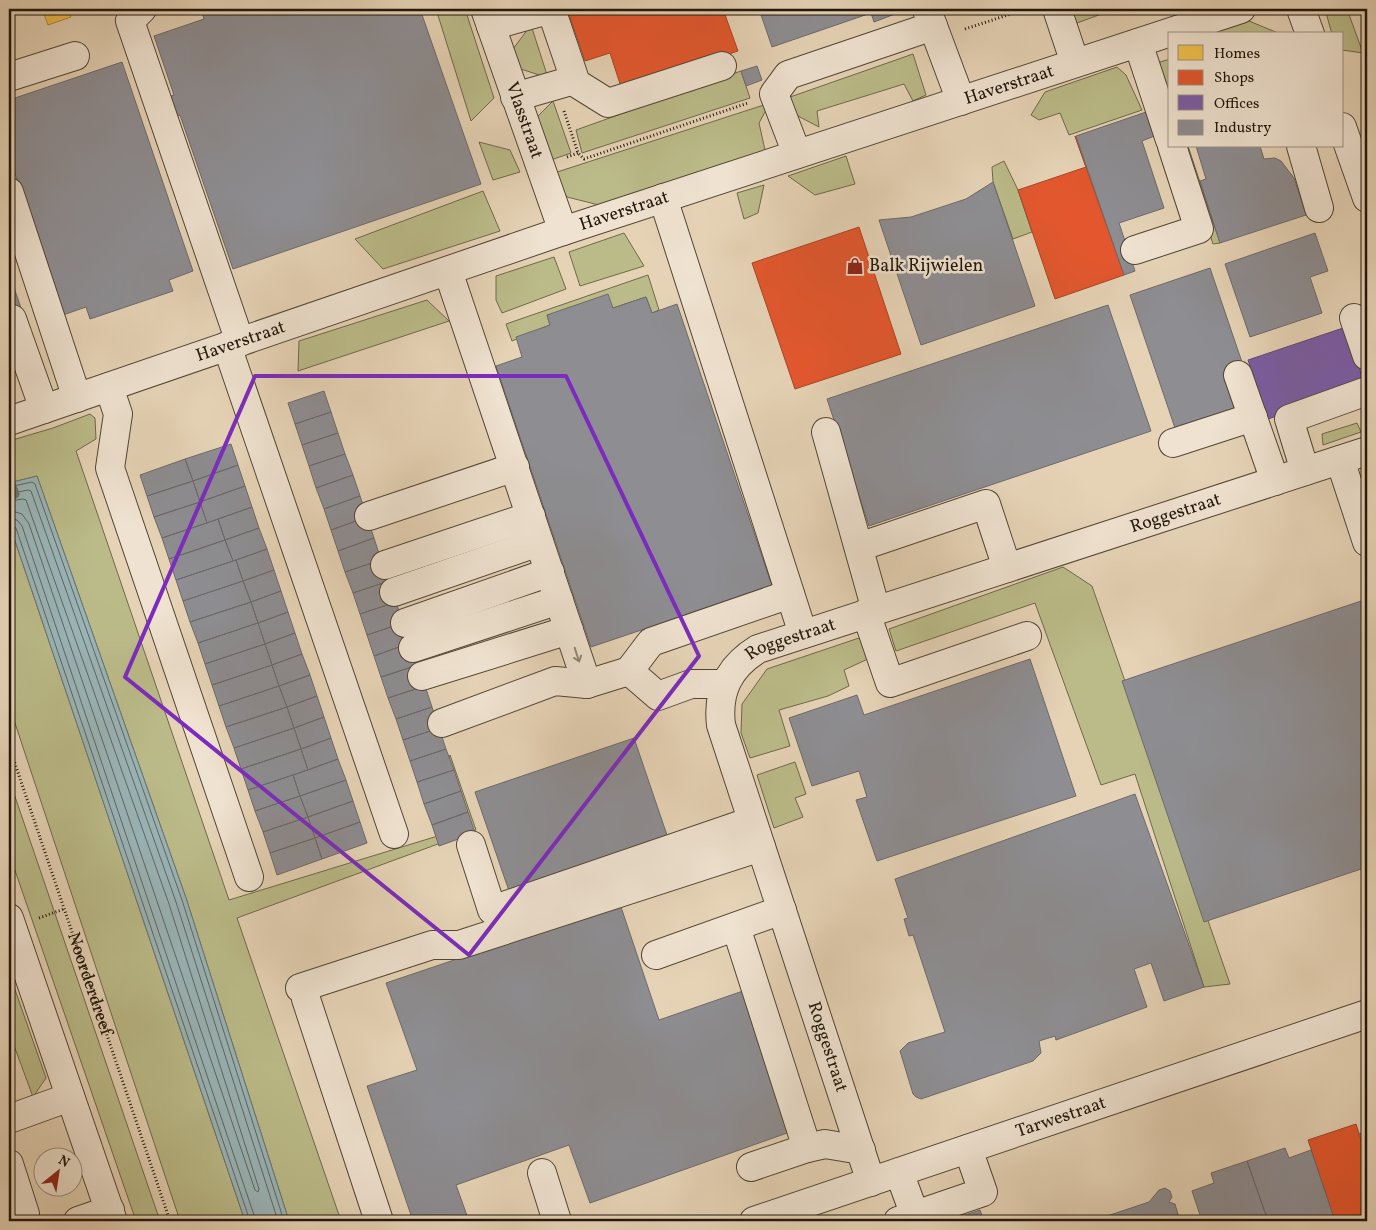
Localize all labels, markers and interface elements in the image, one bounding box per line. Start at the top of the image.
legend [1168,32,1344,148]
text: Homes [1214,44,1260,65]
street label: Haverstraat [961,59,1057,111]
text: Shops [1214,68,1254,89]
street label: Vlasstraat [499,79,549,162]
text: Offices [1214,94,1259,115]
text: Industry [1214,118,1271,139]
street label: Haverstraat [576,185,672,237]
place label: Balk Rijwielen [869,254,983,279]
shop icon: Balk Rijwielen [845,256,865,276]
street label: Haverstraat [193,315,289,368]
street label: Roggestraat [1127,487,1224,540]
street label: Roggestraat [740,612,839,667]
one-way arrow [573,647,583,663]
street label: Noorderdreef [61,929,119,1040]
street label: Roggestraat [801,998,853,1096]
street label: Tarwestraat [1013,1090,1109,1144]
north arrow [32,1148,82,1198]
text: N [55,1151,73,1173]

